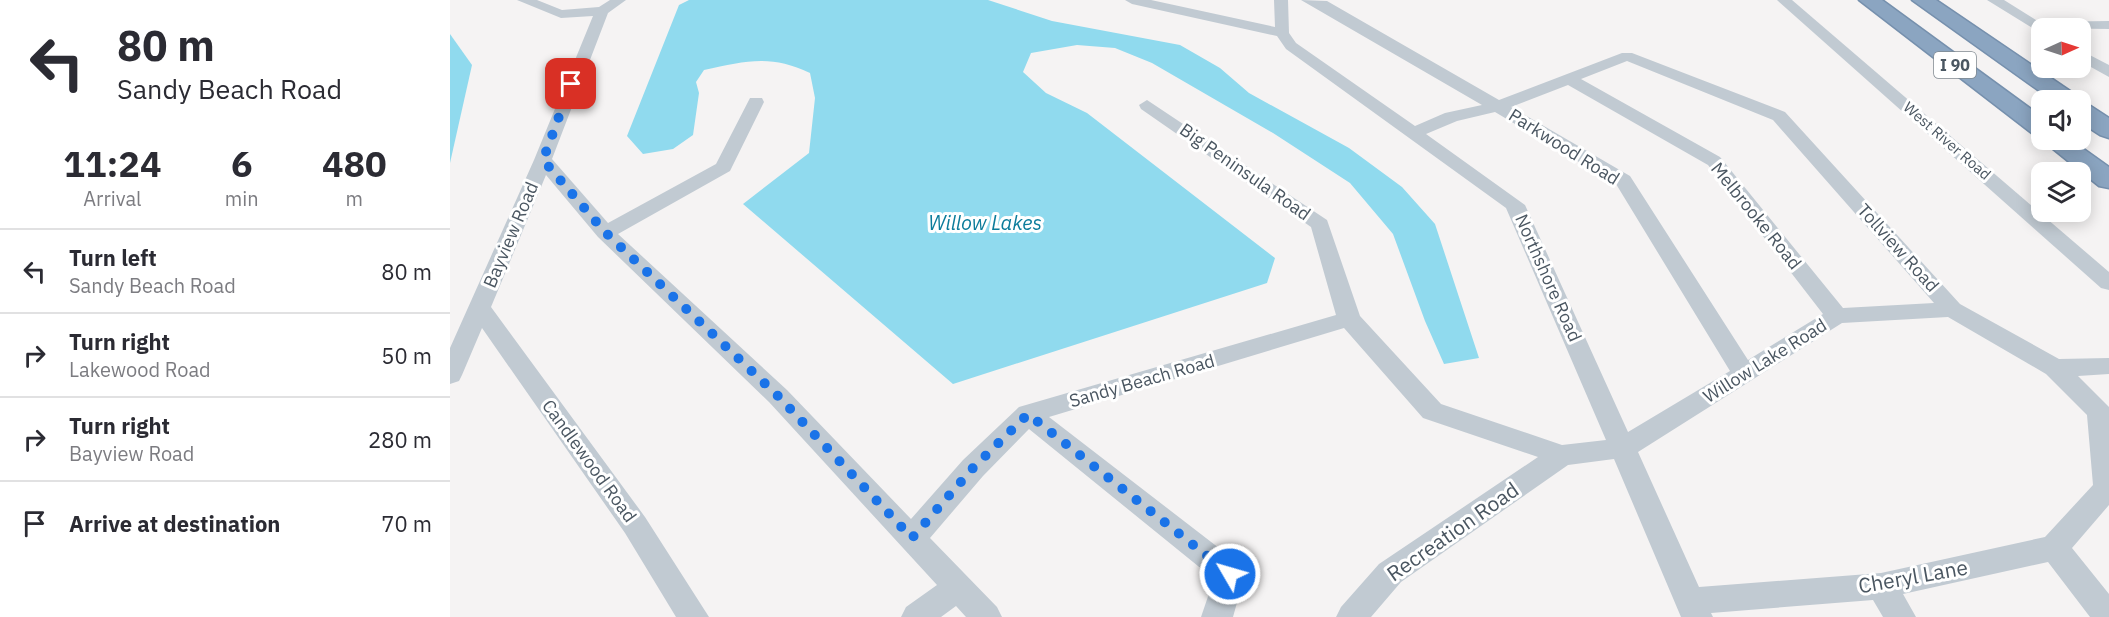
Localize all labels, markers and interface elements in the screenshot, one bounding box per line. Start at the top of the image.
text: 80 m [117,18,215,73]
north arrow [2031,18,2091,78]
map controls [2031,18,2091,222]
icon: left [18,24,96,102]
road number: I 90 [1934,52,1976,78]
pin [545,58,596,109]
icon: arrive [554,67,587,100]
text: Sandy Beach Road [117,71,342,106]
button: sound [2031,90,2091,150]
street label: West River Road [1900,97,1995,184]
street label: Parkwood Road [1505,103,1624,190]
street label: Big Peninsula Road [1175,118,1315,225]
text: 11:24 [63,140,162,187]
text: 6 [231,140,253,187]
text: 480 [322,140,387,187]
street label: Melbrooke Road [1706,157,1807,274]
button: layers [2031,162,2091,222]
street label: Bayview Road [478,178,543,291]
text: Arrival [83,185,142,212]
text: min [225,185,259,212]
text: m [346,185,363,212]
street label: Tollview Road [1853,199,1944,297]
water label: Willow Lakes [928,209,1042,236]
street label: Northshore Road [1510,210,1587,345]
text: Turn left [69,243,157,272]
icon: left [18,255,51,288]
text: 80 m [381,257,432,286]
text: Sandy Beach Road [69,272,236,299]
street label: Willow Lake Road [1699,313,1831,408]
text: Turn right [69,327,170,356]
icon: right [18,339,51,372]
text: 50 m [381,341,432,370]
street label: Sandy Beach Road [1067,349,1217,412]
text: Lakewood Road [69,356,211,383]
street label: Candlewood Road [537,395,642,527]
text: Turn right [69,411,170,440]
icon: right [18,423,51,456]
text: 280 m [368,425,432,454]
text: Bayview Road [69,440,194,467]
street label: Recreation Road [1381,475,1524,587]
icon: arrive [18,507,51,540]
text: Arrive at destination [69,509,280,538]
text: 70 m [381,509,432,538]
position arrow [1198,542,1262,606]
street label: Cheryl Lane [1856,553,1970,599]

